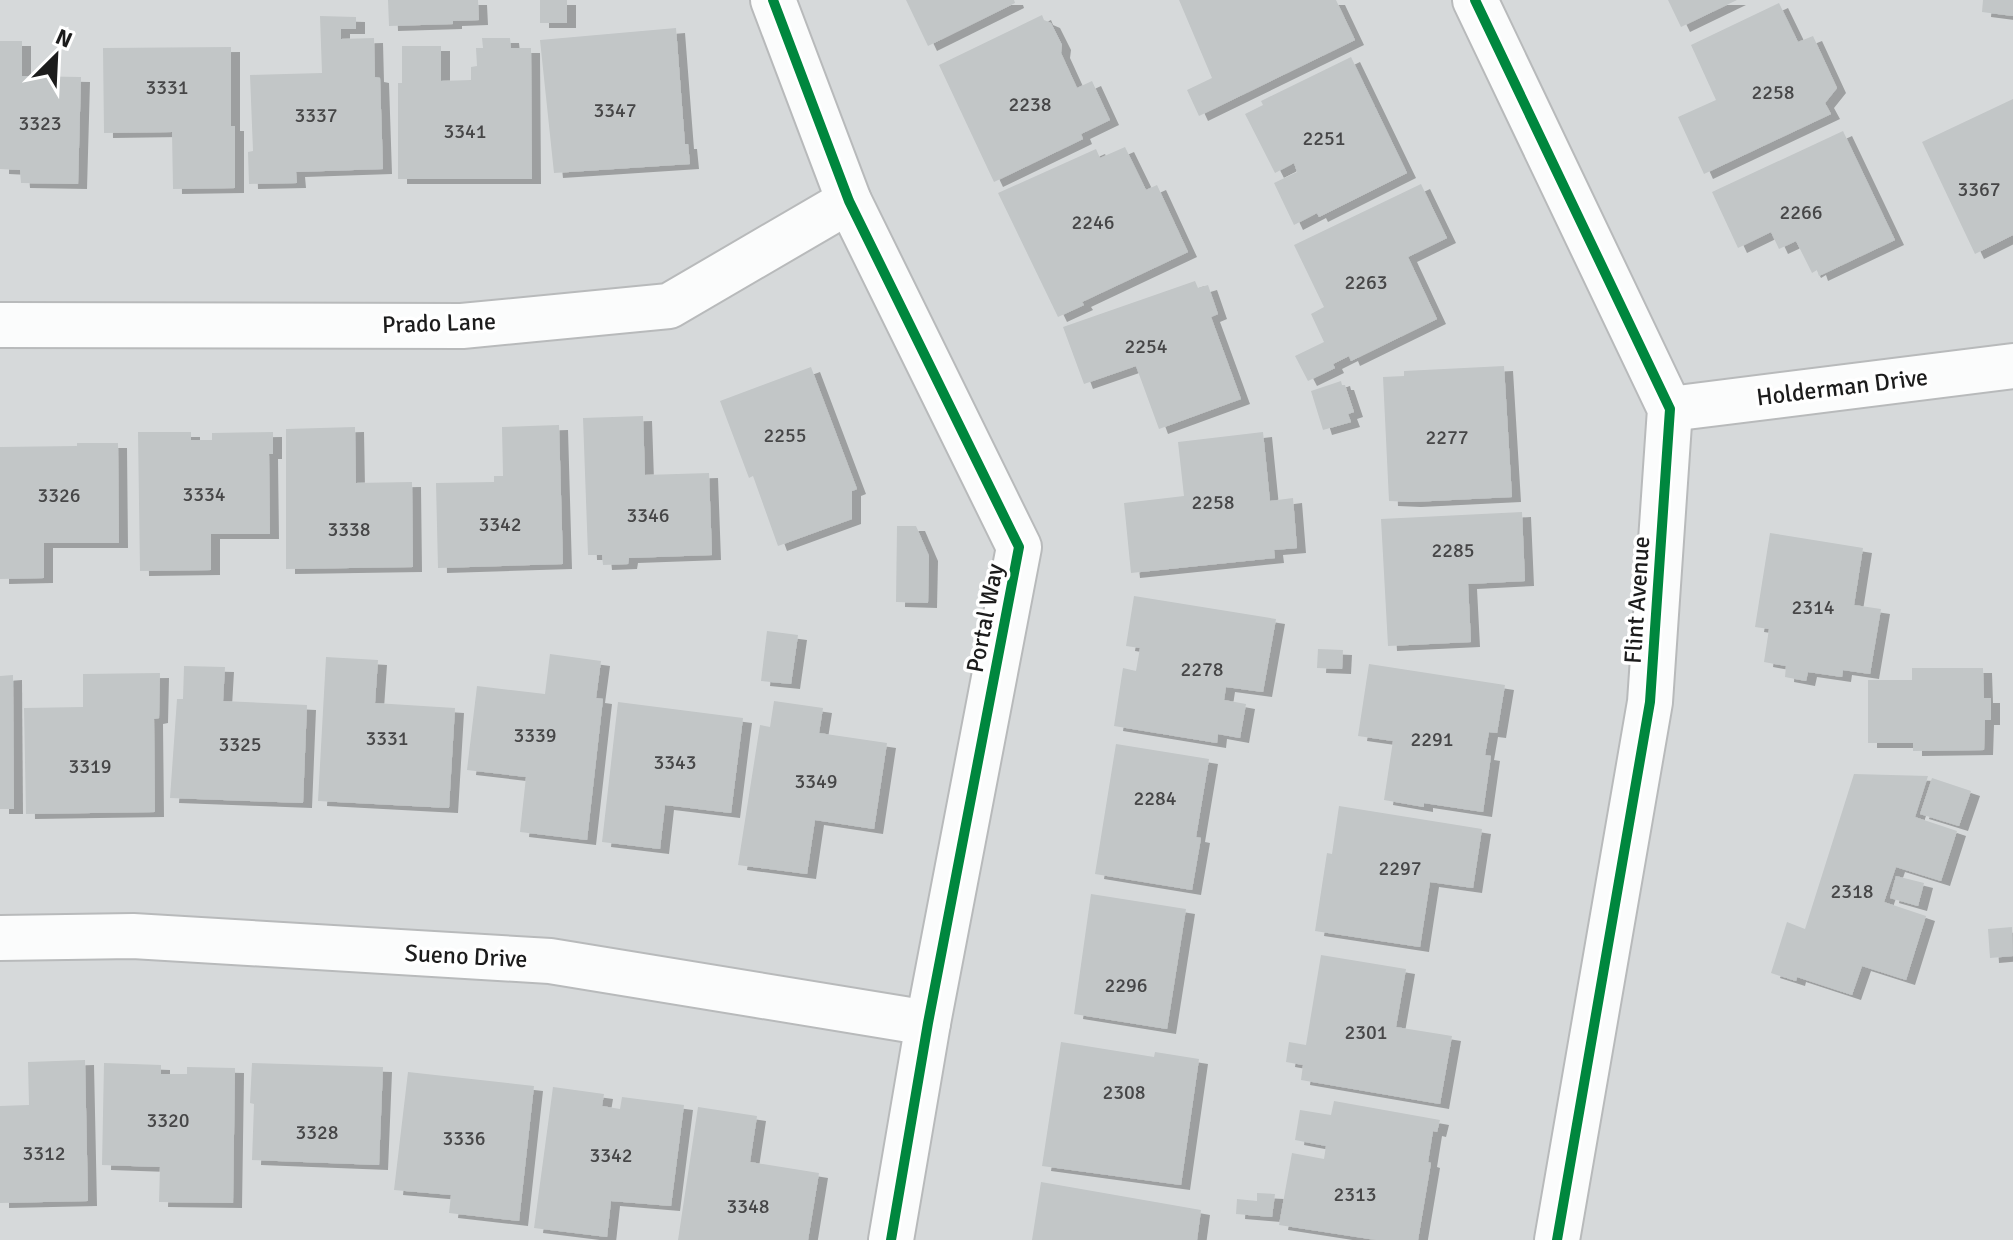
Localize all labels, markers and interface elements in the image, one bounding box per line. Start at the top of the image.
north arrow [16,16,96,96]
text: N [51,23,76,54]
house number: 3331 [145,75,189,100]
house number: 2258 [1751,80,1795,105]
house number: 2238 [1008,92,1052,117]
house number: 3347 [593,98,637,123]
house number: 3337 [294,103,338,128]
house number: 3323 [18,111,62,136]
house number: 3341 [443,119,487,144]
house number: 2251 [1302,126,1346,151]
house number: 3367 [1957,177,2001,202]
house number: 2266 [1779,200,1823,225]
house number: 2246 [1071,210,1115,235]
house number: 2263 [1344,270,1388,295]
street label: Prado Lane [382,306,496,340]
house number: 2254 [1124,334,1168,359]
street label: Holderman Drive [1755,362,1929,412]
house number: 2255 [763,423,807,448]
house number: 2277 [1425,425,1469,450]
house number: 3334 [182,482,226,507]
house number: 3326 [37,483,81,508]
house number: 2258 [1191,490,1235,515]
house number: 3346 [626,503,670,528]
house number: 3342 [478,512,522,537]
house number: 3338 [327,517,371,542]
street label: Flint Avenue [1618,535,1656,665]
house number: 2285 [1431,538,1475,563]
street label: Portal Way [960,561,1010,675]
house number: 2314 [1791,595,1835,620]
house number: 2278 [1180,657,1224,682]
house number: 3339 [513,723,557,748]
house number: 3331 [365,726,409,751]
house number: 2291 [1410,727,1454,752]
house number: 3325 [218,732,262,757]
house number: 3343 [653,750,697,775]
house number: 3319 [68,754,112,779]
house number: 3349 [794,769,838,794]
house number: 2284 [1133,786,1177,811]
house number: 2297 [1378,856,1422,881]
house number: 2318 [1830,879,1874,904]
street label: Sueno Drive [404,938,528,974]
house number: 2296 [1104,973,1148,998]
house number: 2301 [1344,1020,1388,1045]
house number: 2308 [1102,1080,1146,1105]
house number: 3320 [146,1108,190,1133]
house number: 3328 [295,1120,339,1145]
house number: 3336 [442,1126,486,1151]
house number: 3312 [22,1141,66,1166]
house number: 3342 [589,1143,633,1168]
house number: 2313 [1333,1182,1377,1207]
house number: 3348 [726,1194,770,1219]

